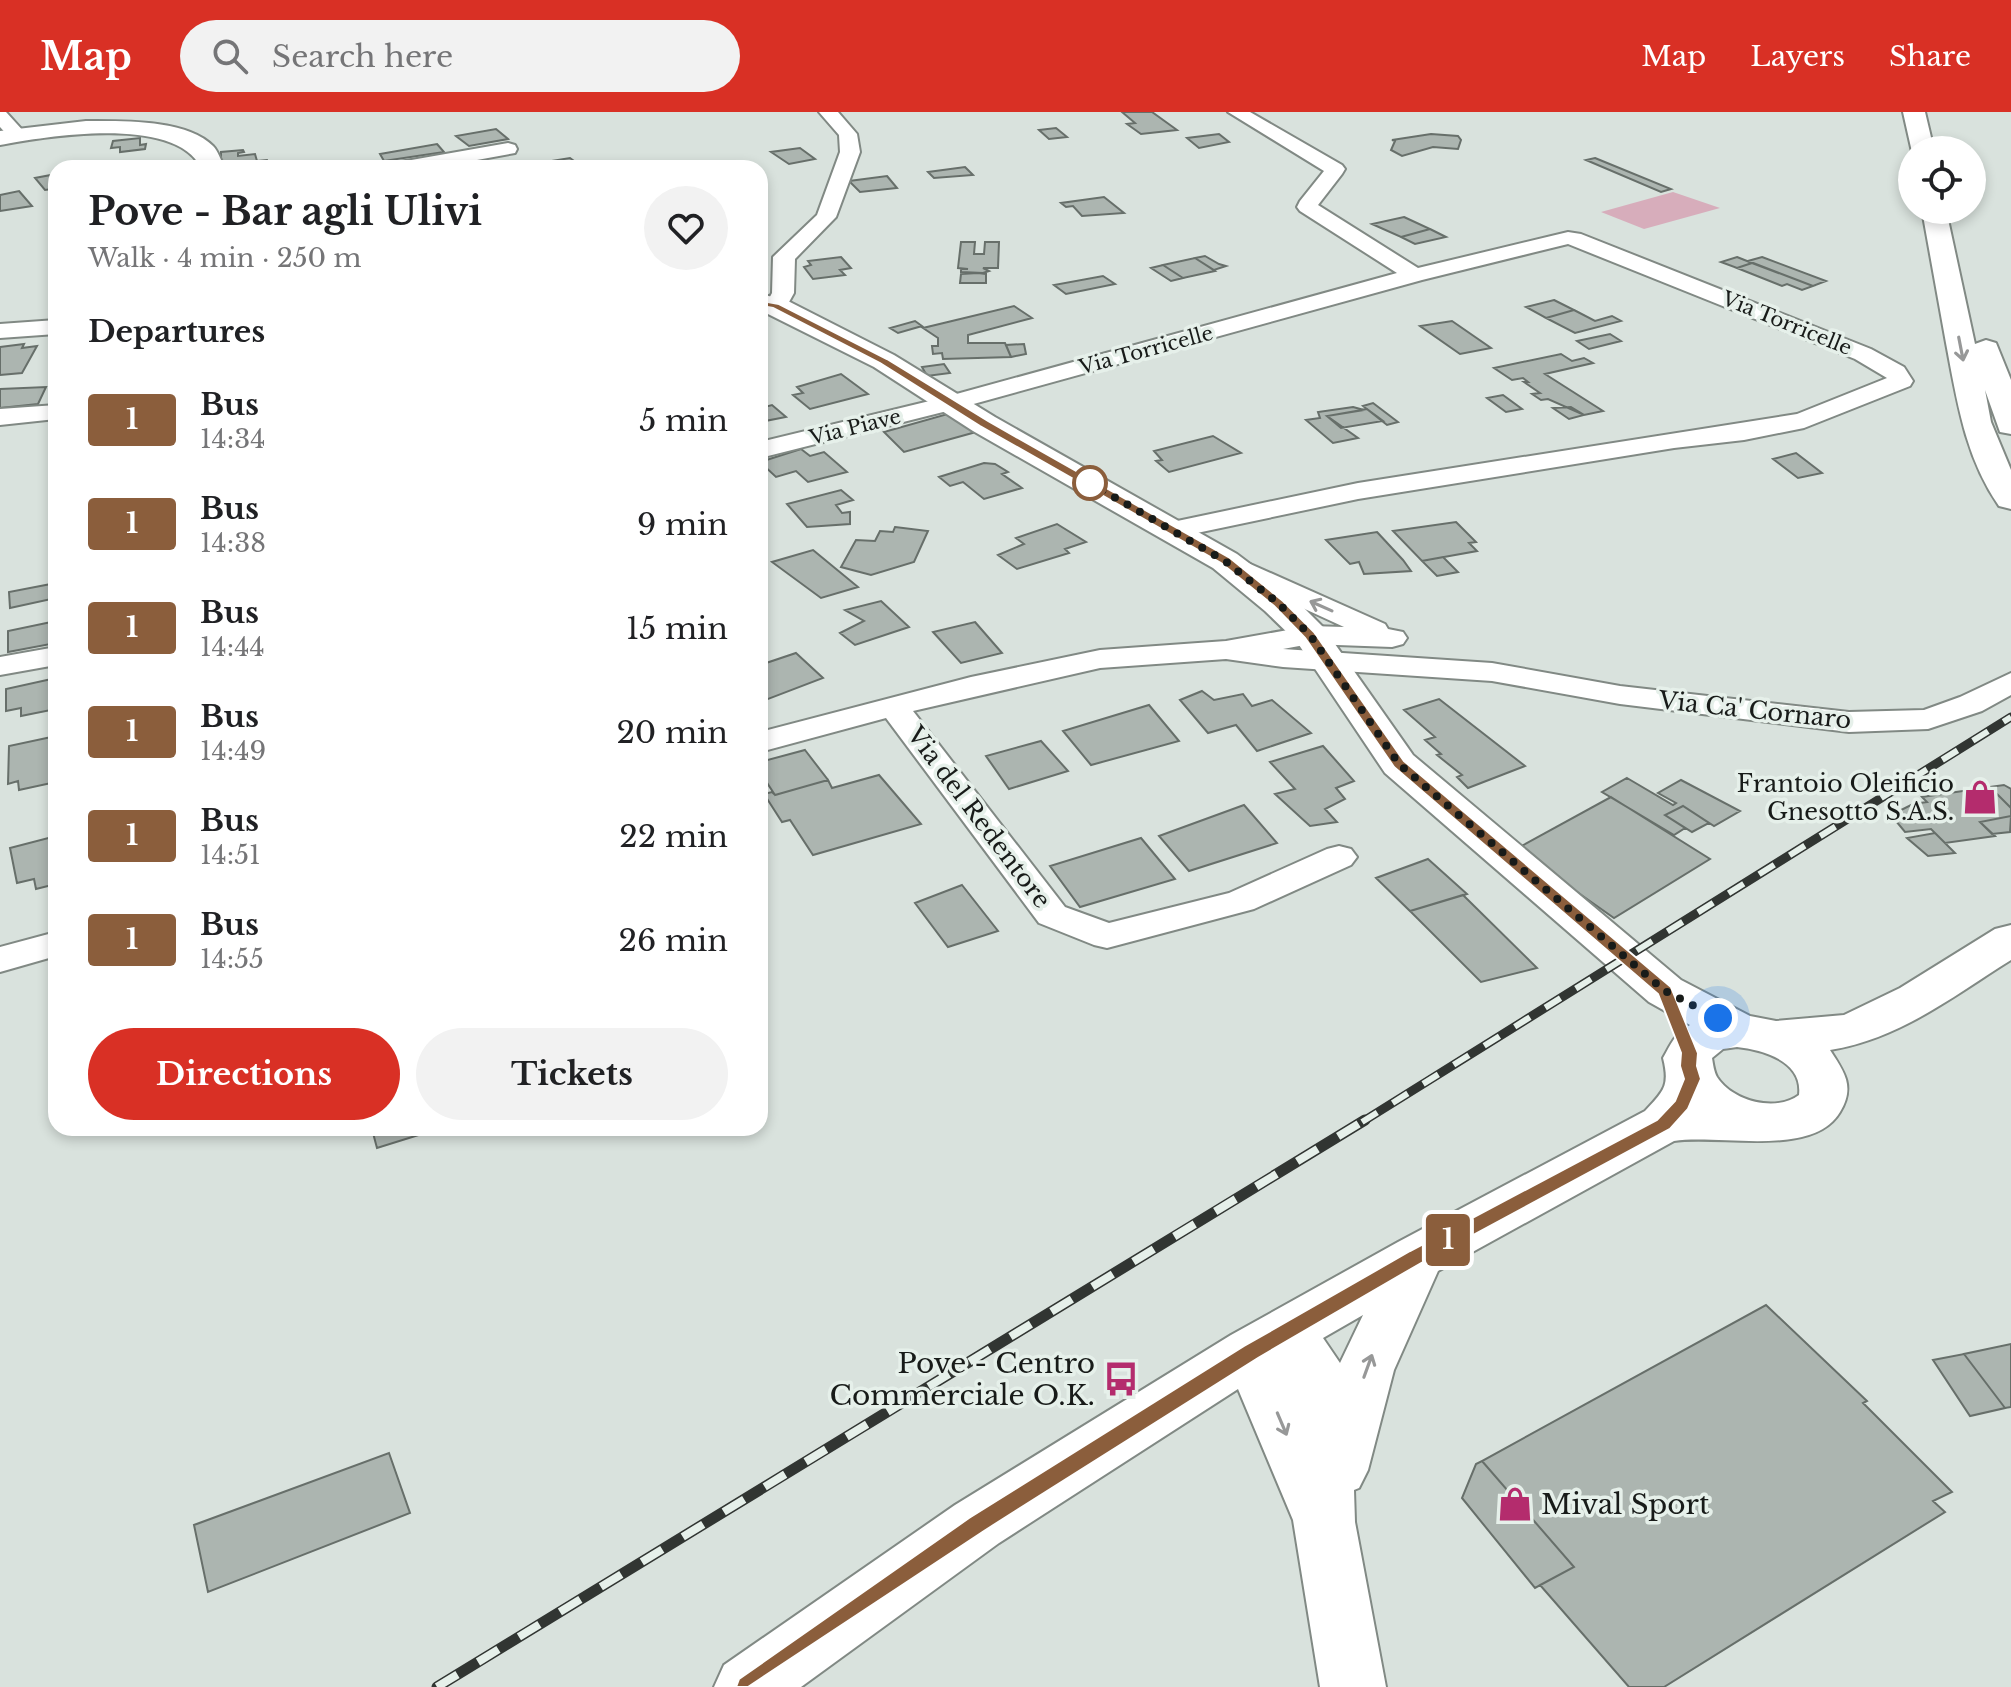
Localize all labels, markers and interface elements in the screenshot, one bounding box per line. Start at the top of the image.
search box [180,20,740,92]
text: Map [40,33,132,80]
icon: search [208,34,252,78]
text: Search here [272,38,453,75]
text: Map [1641,39,1706,74]
text: Layers [1750,39,1845,74]
text: Share [1889,39,1971,74]
map controls [1898,136,1986,224]
button: locate [1898,136,1986,224]
button: heart [644,186,728,270]
text: Pove - Bar agli Ulivi [88,188,482,235]
text: Walk · 4 min · 250 m [88,242,362,274]
street label: Via Torricelle [1718,286,1855,360]
text: Departures [88,313,265,350]
street label: Via Torricelle [1075,321,1216,380]
one-way arrow [1954,335,1969,361]
text: Bus [200,386,259,423]
text: 1 [126,402,138,437]
text: 5 min [639,402,728,439]
street label: Via Piave [806,404,903,450]
text: 14:34 [200,423,265,455]
unlabelled marker [1073,466,1107,500]
text: Bus [200,490,259,527]
text: 1 [126,506,138,541]
text: 9 min [637,506,728,543]
text: 14:38 [200,527,266,559]
text: Bus [200,594,259,631]
one-way arrow [1309,597,1333,612]
text: 1 [126,610,138,645]
text: 15 min [626,610,728,647]
text: 14:44 [200,631,265,663]
street label: Via Ca' Cornaro [1656,685,1853,735]
text: Bus [200,698,259,735]
text: 1 [126,714,138,749]
text: 20 min [616,714,728,751]
street label: Via del Redentore [901,720,1057,914]
text: 14:49 [200,735,266,767]
place label: Frantoio Oleificio Gnesotto S.A.S. [1737,769,1954,826]
shop icon: Frantoio Oleificio Gnesotto S.A.S. [1961,778,1999,816]
text: Bus [200,802,259,839]
text: 1 [126,818,138,853]
text: 22 min [619,818,728,855]
text: 14:51 [200,839,261,871]
text: Bus [200,906,259,943]
text: 1 [126,922,138,957]
text: 26 min [619,922,728,959]
text: 14:55 [200,943,264,975]
your location [1698,998,1738,1038]
button: Directions [88,1028,400,1120]
button: Tickets [416,1028,728,1120]
line badge: 1 [1422,1214,1474,1266]
text: 1 [1442,1222,1454,1257]
place label: Pove - Centro Commerciale O.K. [829,1346,1095,1413]
one-way arrow [1361,1354,1376,1379]
bus stop icon: Pove - Centro Commerciale O.K. [1102,1360,1140,1398]
one-way arrow [1275,1411,1290,1436]
shop icon: Mival Sport [1496,1485,1534,1523]
place label: Mival Sport [1541,1487,1710,1522]

